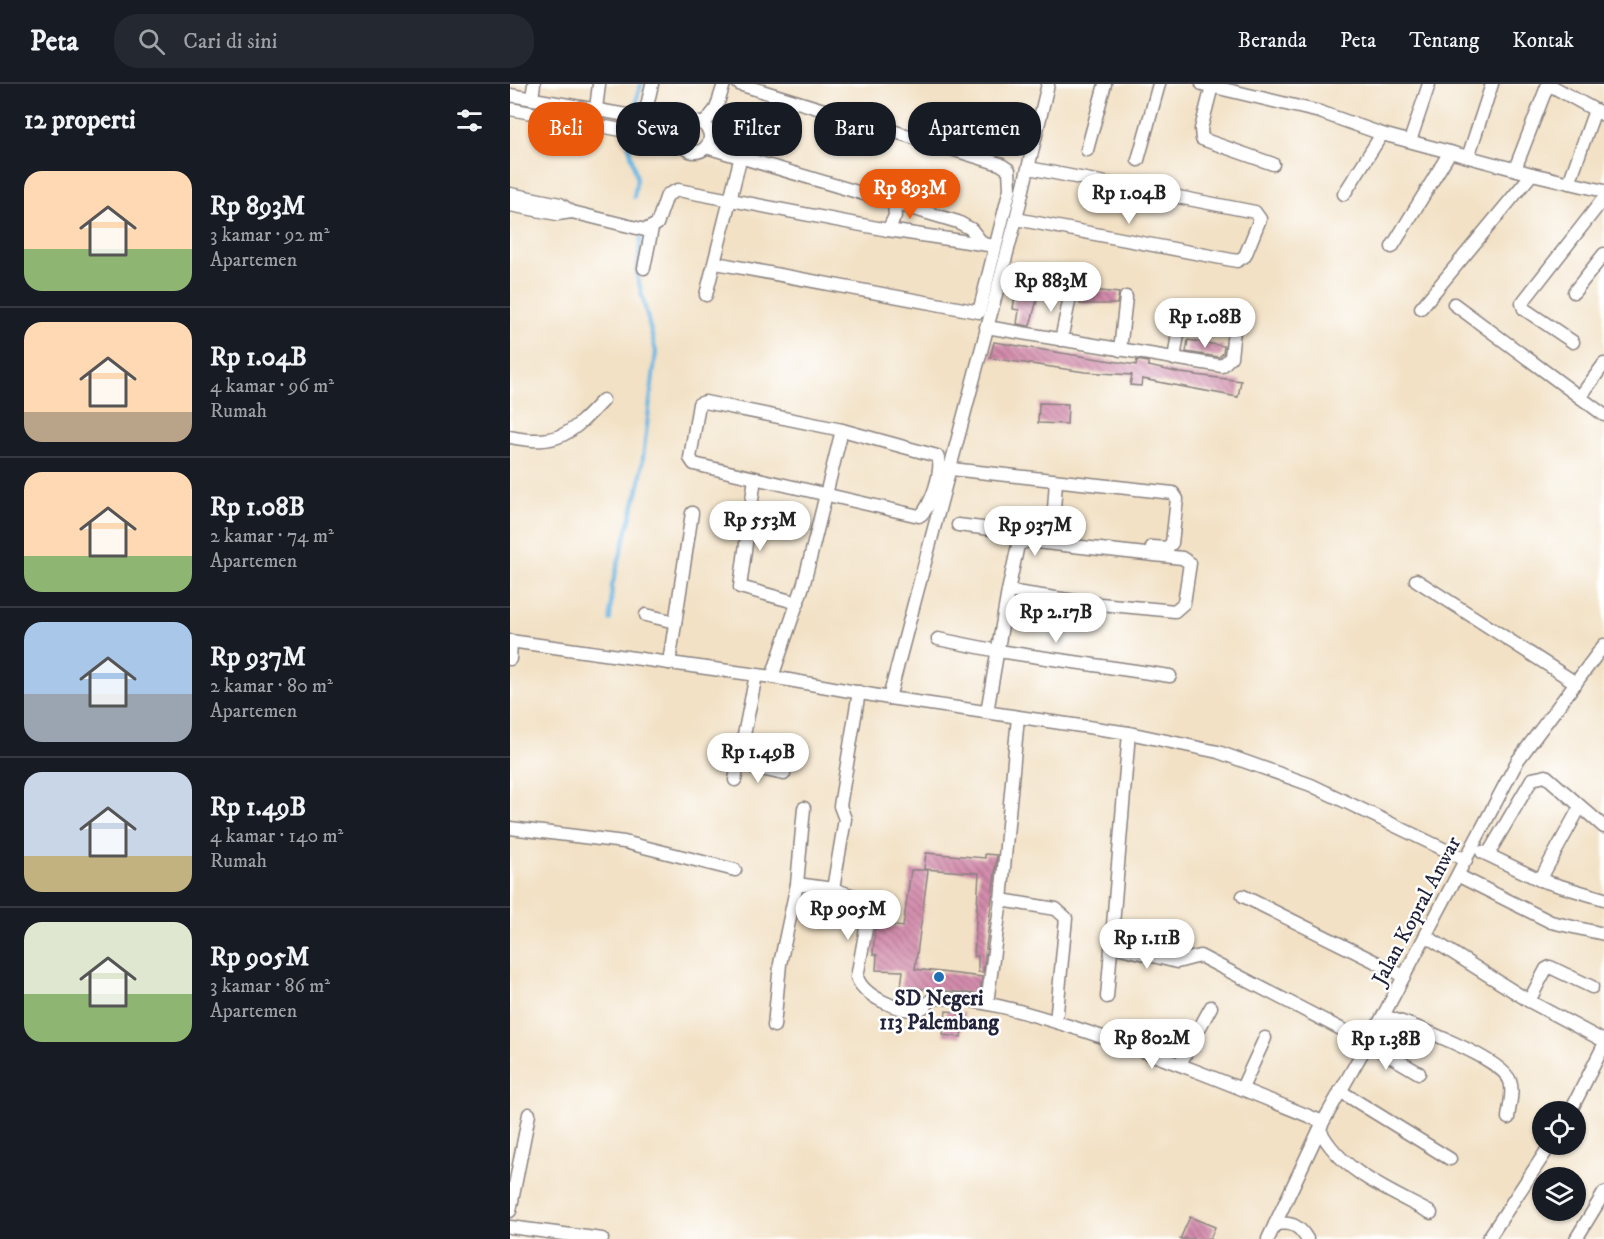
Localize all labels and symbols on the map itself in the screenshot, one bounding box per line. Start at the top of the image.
pin: Rp 893M [855,169,965,220]
pin: Rp 1.04B [1067,174,1191,225]
pin: Rp 883M [996,262,1106,313]
pin: Rp 1.08B [1143,298,1267,349]
pin: Rp 553M [705,501,815,552]
pin: Rp 937M [980,506,1090,557]
pin: Rp 2.17B [994,593,1118,644]
pin: Rp 1.49B [696,733,820,784]
street label: Jalan Kopral Anwar [1366,832,1467,992]
pin: Rp 905M [793,890,903,941]
pin: Rp 1.11B [1085,919,1209,970]
marker: SD Negeri 113 Palembang [932,970,946,984]
place label: SD Negeri 113 Palembang [879,986,1000,1036]
pin: Rp 802M [1097,1019,1207,1070]
pin: Rp 1.38B [1324,1020,1448,1071]

